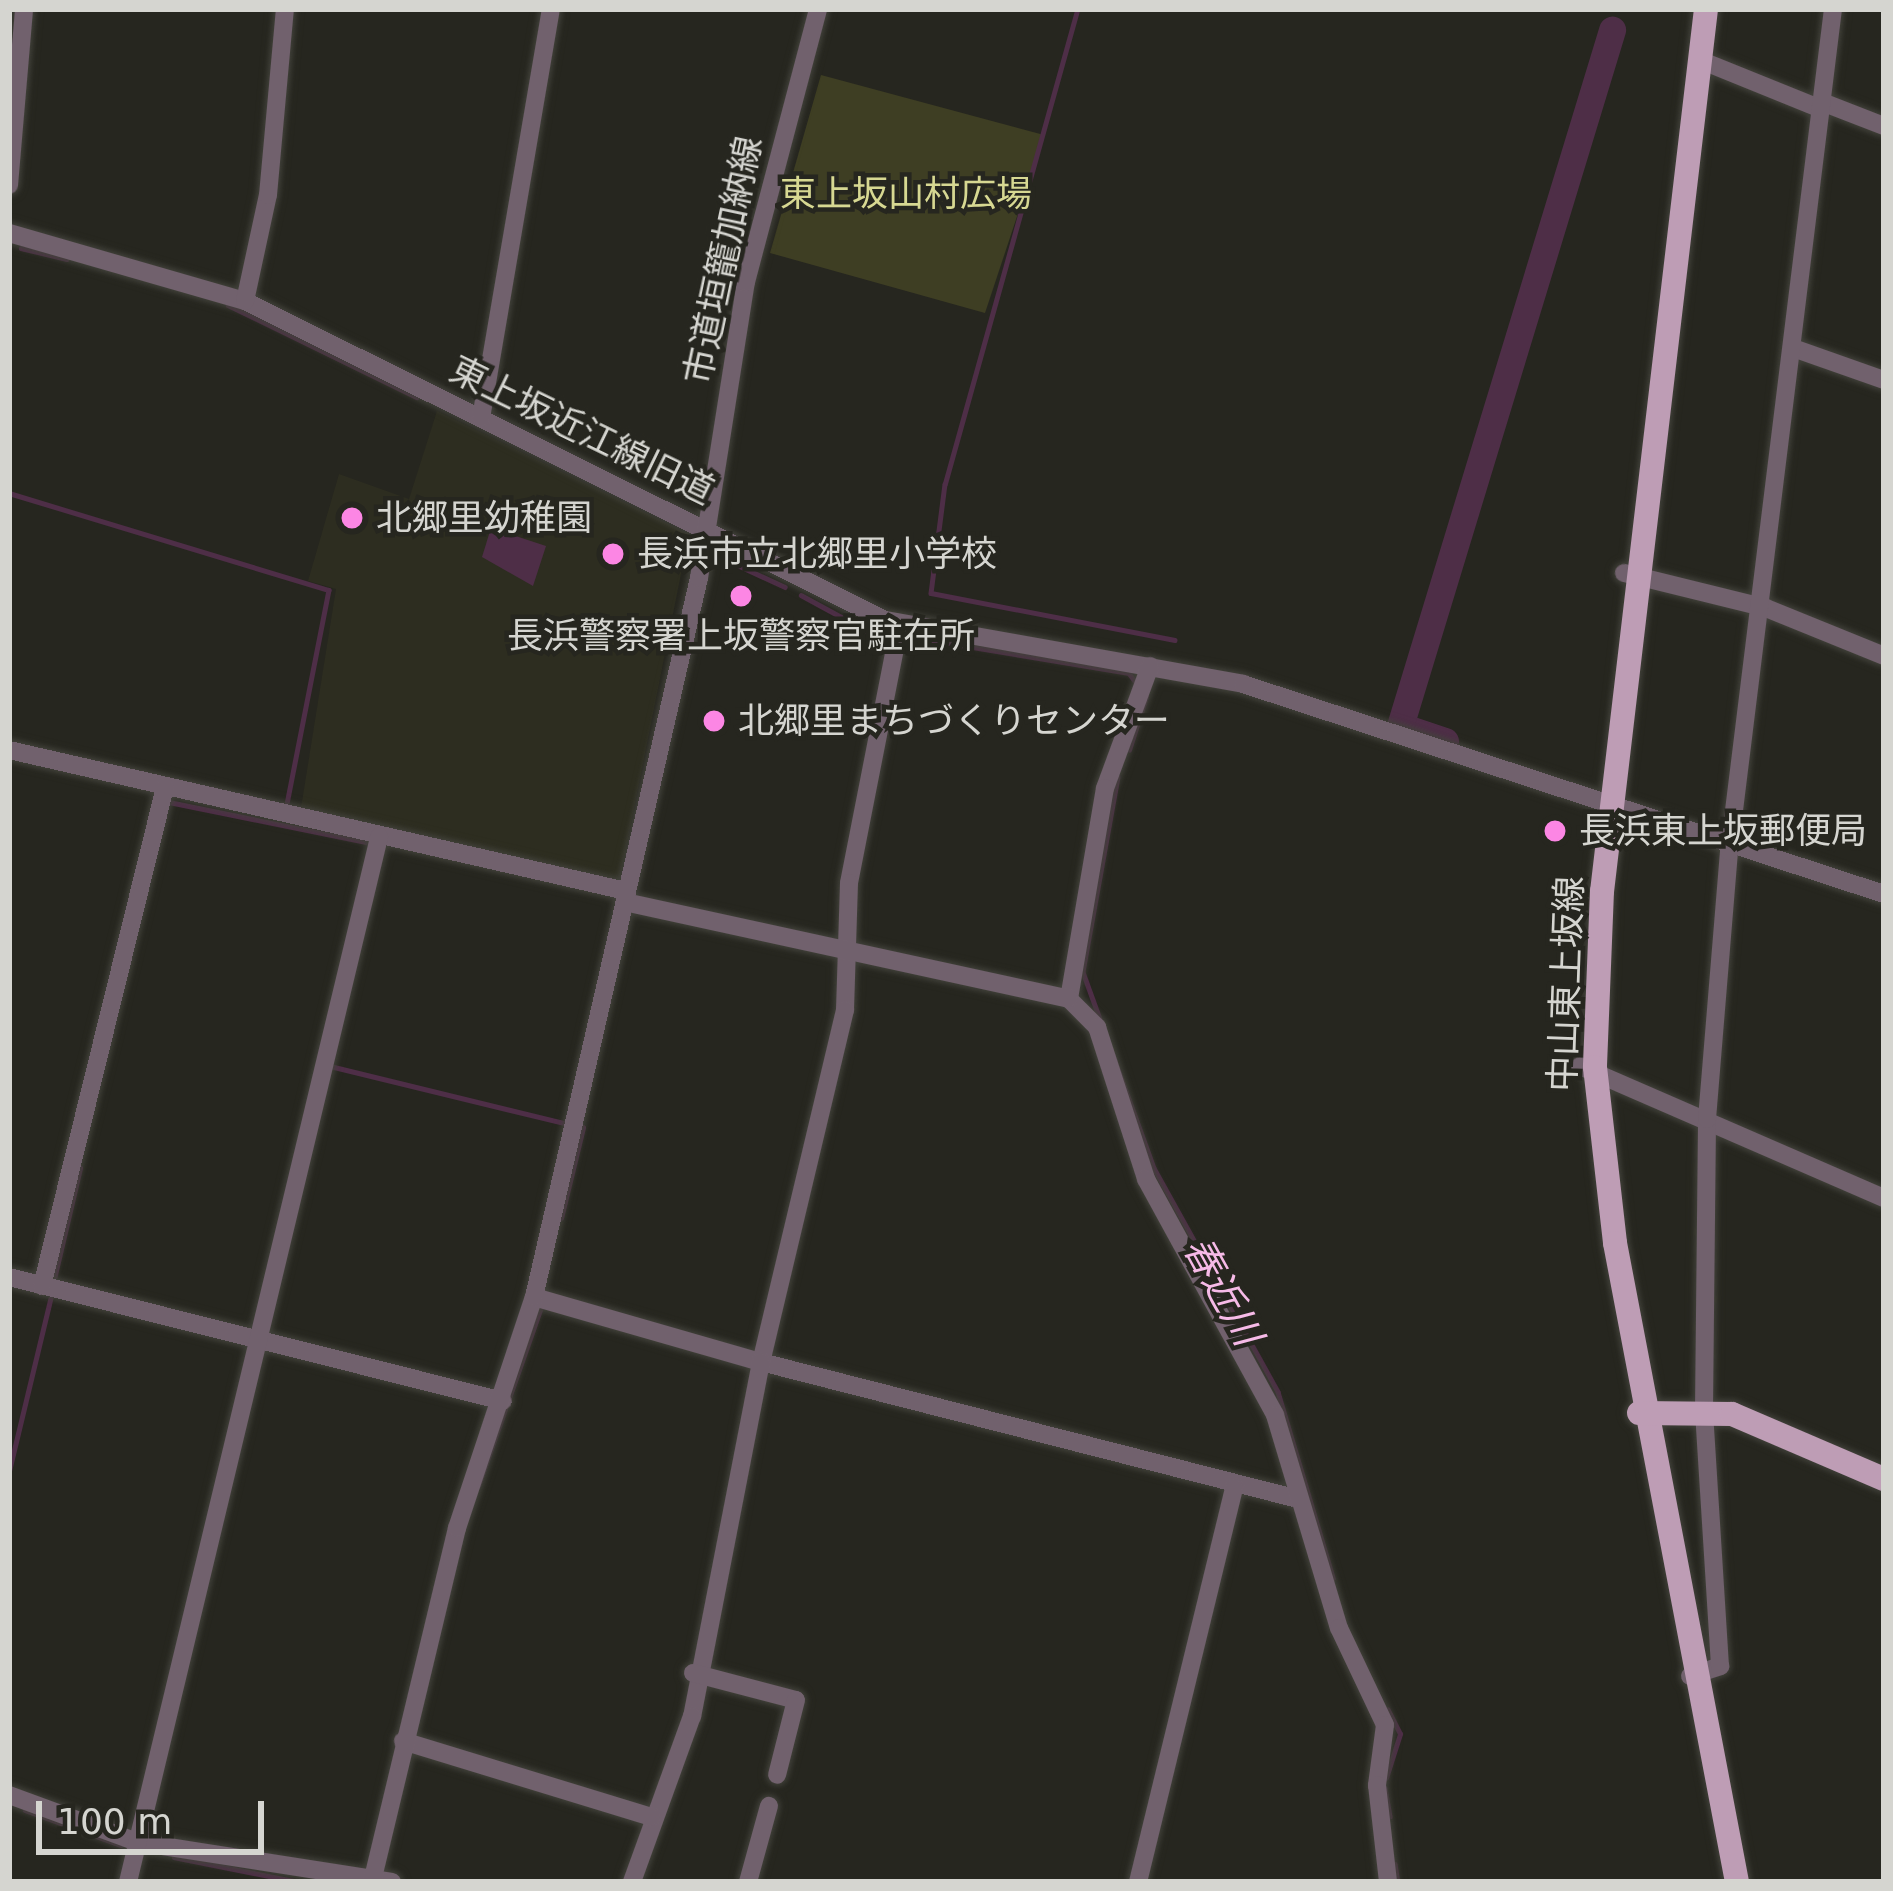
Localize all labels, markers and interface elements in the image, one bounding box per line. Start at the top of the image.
street label: 市道垣籠加納線 [676,132,770,388]
park label: 東上坂山村広場 [780,172,1032,216]
street label: 東上坂近江線旧道 [443,347,721,513]
place label: 北郷里幼稚園 [376,496,592,540]
marker: 北郷里幼稚園 [339,505,365,531]
place label: 長浜市立北郷里小学校 [637,532,997,576]
marker: 長浜市立北郷里小学校 [600,541,626,567]
marker: 長浜警察署上坂警察官駐在所 [728,583,754,609]
place label: 長浜警察署上坂警察官駐在所 [507,614,975,658]
place label: 北郷里まちづくりセンター [738,699,1170,743]
marker: 北郷里まちづくりセンター [701,708,727,734]
place label: 長浜東上坂郵便局 [1579,809,1867,853]
marker: 長浜東上坂郵便局 [1542,818,1568,844]
street label: 中山東上坂線 [1541,875,1591,1093]
water label: 春近川 [1173,1228,1271,1354]
scale bar [42,1777,270,1851]
text: 100 m [57,1801,172,1842]

